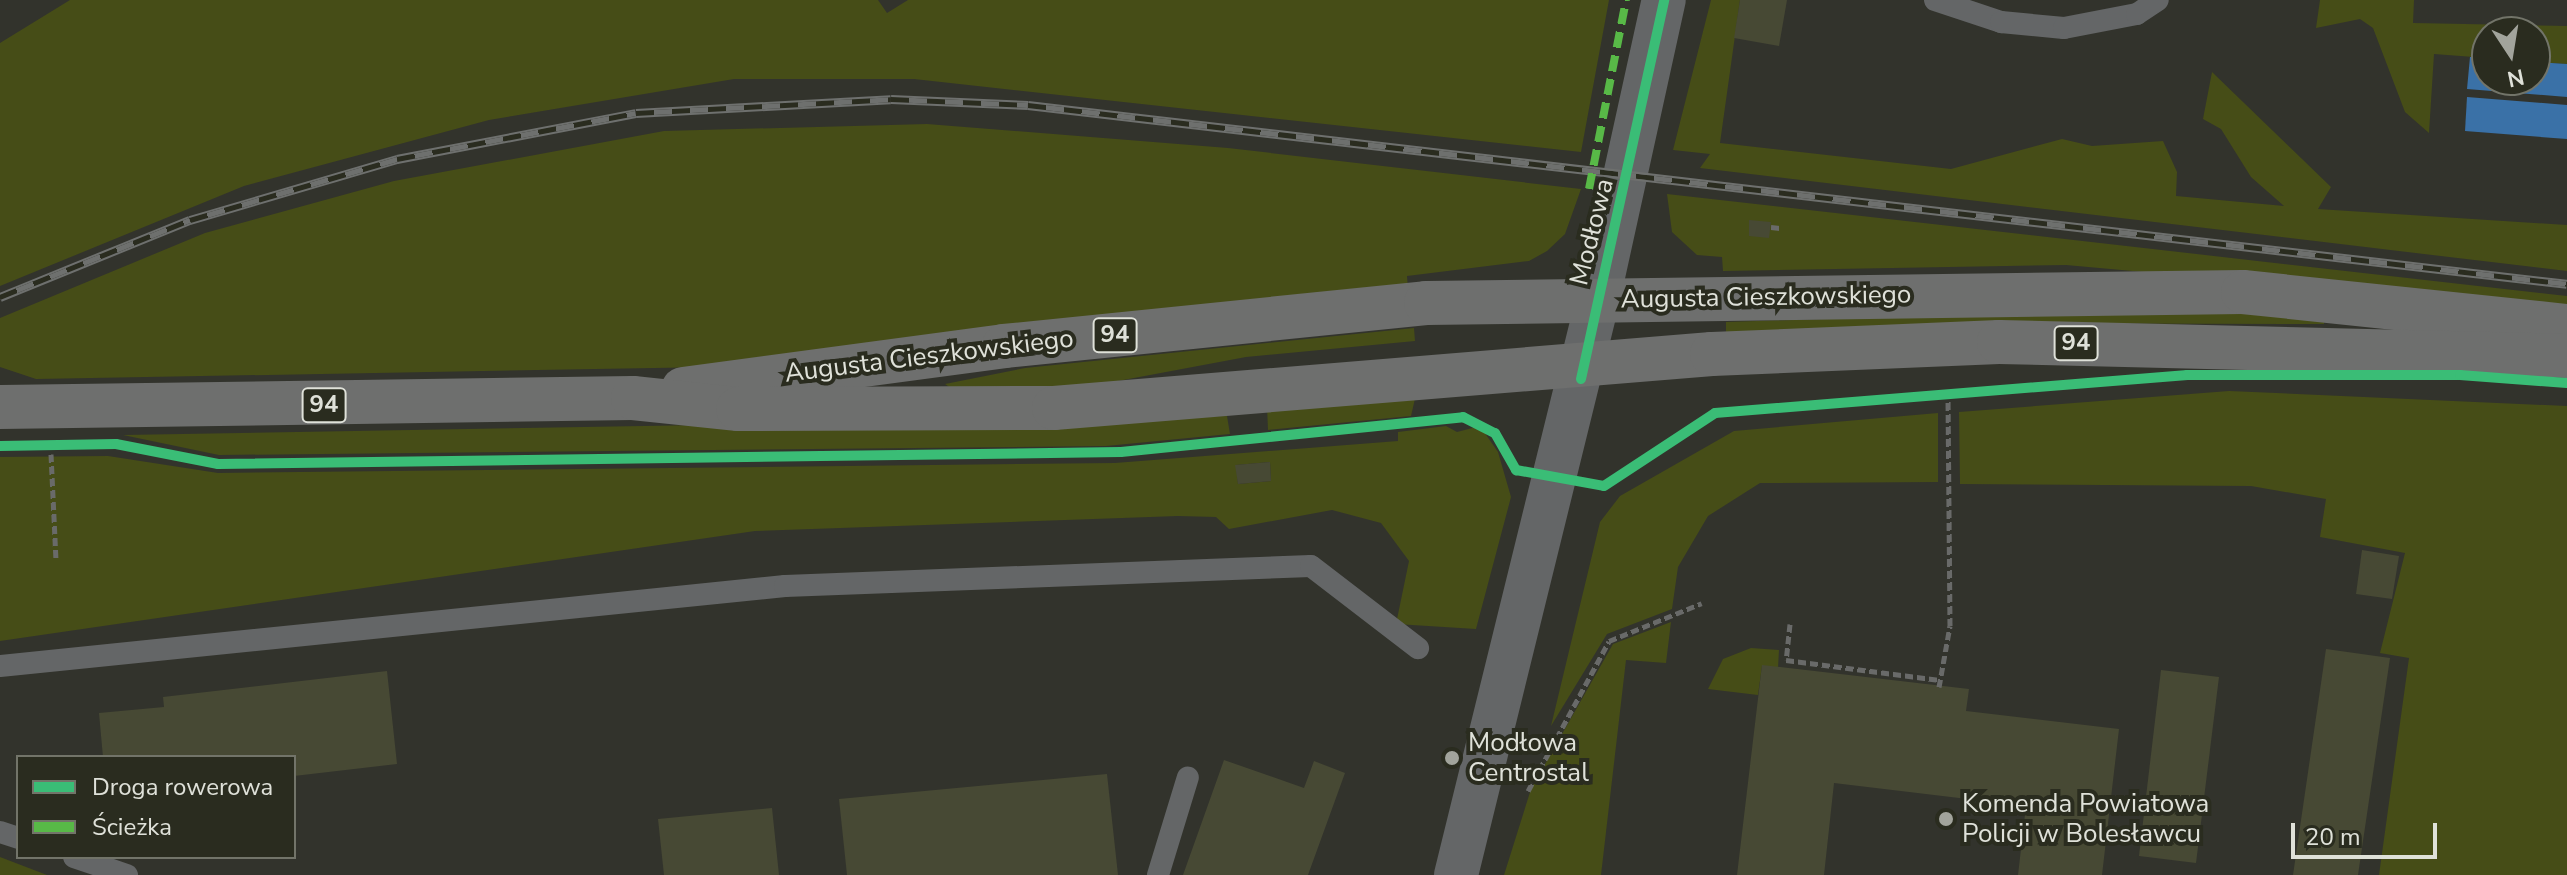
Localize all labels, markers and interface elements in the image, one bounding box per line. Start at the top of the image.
north arrow [2471,16,2551,96]
text: N [2504,61,2527,94]
street label: Modłowa [1564,175,1620,289]
street label: Augusta Cieszkowskiego [1620,279,1912,315]
road number: 94 [1091,315,1139,355]
street label: Augusta Cieszkowskiego [783,323,1075,389]
road number: 94 [2052,323,2100,363]
road number: 94 [300,385,348,425]
place label: Modłowa Centrostal [1468,727,1589,788]
marker: Modłowa Centrostal [1443,749,1461,767]
legend [16,755,296,859]
text: Droga rowerowa [92,771,273,803]
place label: Komenda Powiatowa Policji w Bolesławcu [1962,788,2209,850]
scale bar [2295,807,2441,857]
marker: Komenda Powiatowa Policji w Bolesławcu [1937,810,1955,828]
text: Ścieżka [92,811,172,843]
text: 20 m [2305,821,2361,853]

